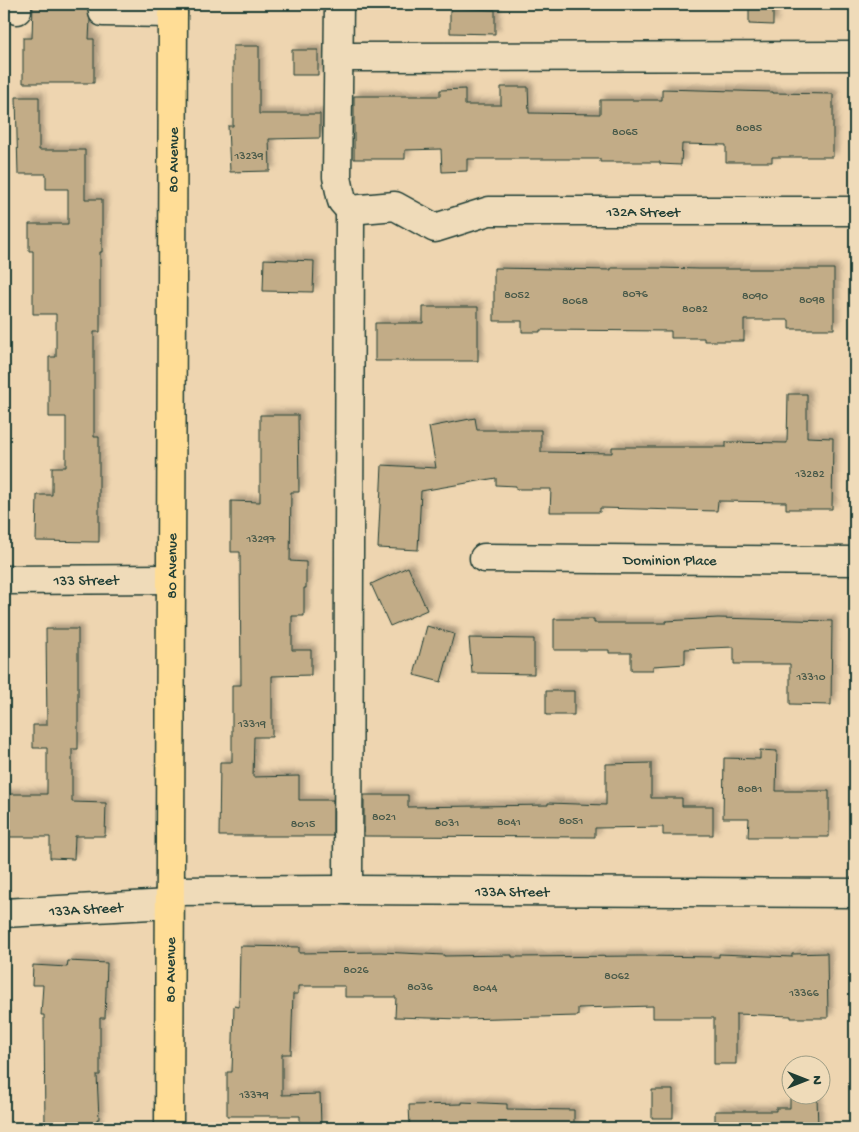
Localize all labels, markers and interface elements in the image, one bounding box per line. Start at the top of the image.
house number: 8085 [736,122,762,136]
house number: 8065 [612,126,638,140]
street label: 80 Avenue [165,127,184,193]
house number: 13239 [233,150,264,164]
street label: 132A Street [605,204,682,222]
house number: 8076 [622,288,649,302]
house number: 8052 [504,289,530,303]
house number: 8090 [742,290,768,304]
house number: 8098 [799,294,825,308]
house number: 8068 [562,295,588,309]
house number: 8082 [682,303,708,317]
house number: 13282 [794,468,825,482]
street label: 80 Avenue [164,533,182,599]
house number: 13297 [245,533,276,547]
street label: Dominion Place [622,552,717,571]
street label: 133 Street [52,572,121,591]
house number: 13310 [796,671,826,685]
house number: 13319 [237,718,266,732]
house number: 8081 [738,783,763,797]
house number: 8021 [372,811,396,825]
house number: 8051 [559,815,583,829]
house number: 8041 [497,816,521,830]
house number: 8031 [435,817,459,831]
house number: 8015 [291,818,315,832]
street label: 133A Street [474,884,551,902]
street label: 133A Street [47,899,125,922]
street label: 80 Avenue [162,937,181,1003]
house number: 8026 [343,964,370,978]
house number: 8062 [604,970,630,984]
house number: 8036 [407,981,434,995]
house number: 8044 [473,982,498,996]
house number: 13366 [788,987,820,1001]
north arrow [782,1054,832,1104]
text: N [808,1075,825,1085]
house number: 13379 [238,1089,269,1103]

